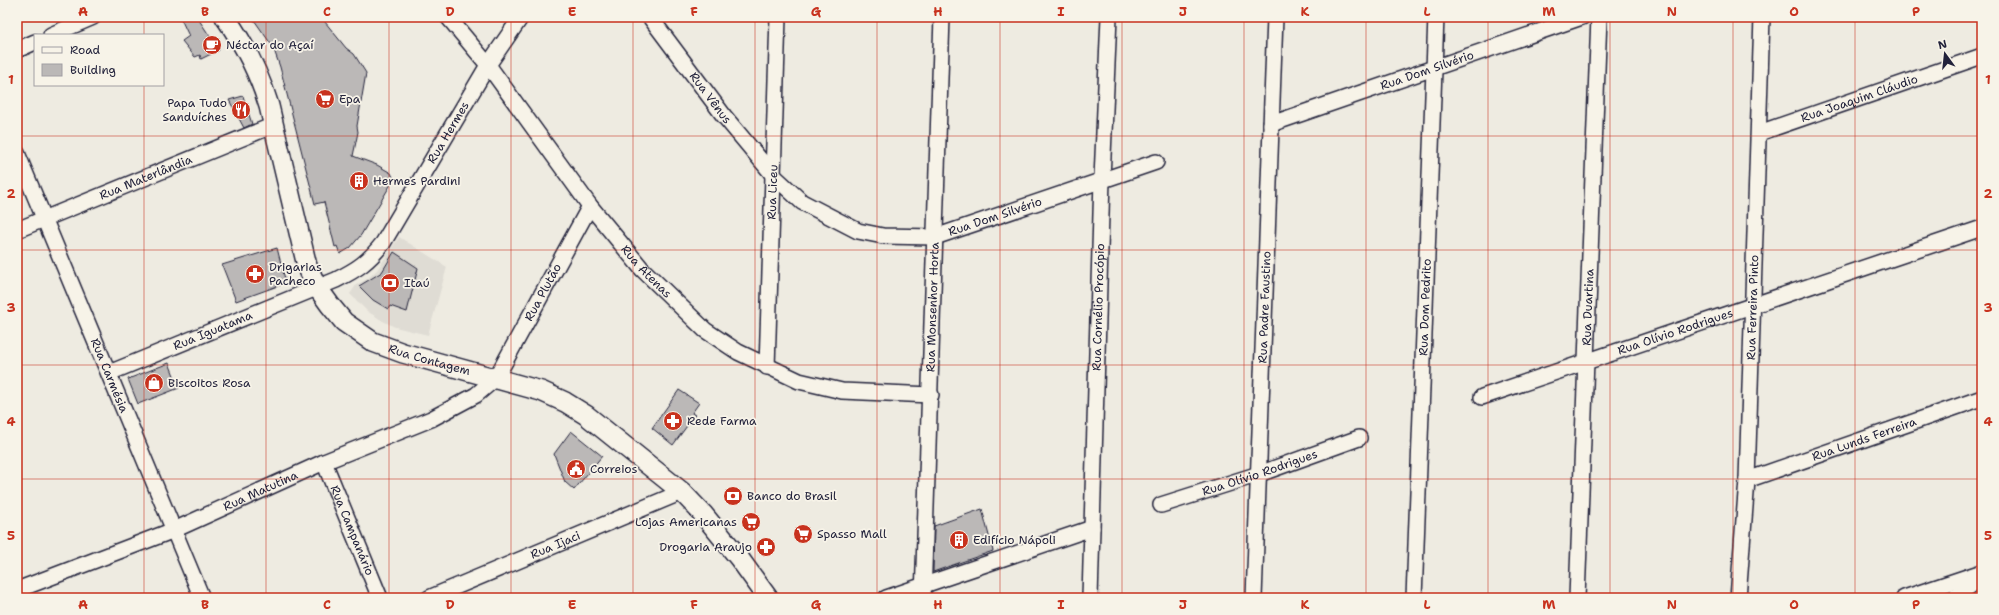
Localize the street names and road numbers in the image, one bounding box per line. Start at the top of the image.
street label: Rua Dom Silvério [1378,47,1476,94]
street label: Rua Vênus [686,69,735,127]
street label: Rua Joaquim Cláudio [1799,71,1920,126]
street label: Rua Hermes [424,98,473,167]
street label: Rua Materlândia [97,151,195,203]
street label: Rua Liceu [764,164,781,220]
street label: Rua Dom Silvério [946,193,1044,240]
street label: Rua Monsenhor Horta [922,241,943,372]
street label: Rua Atenas [617,242,675,302]
street label: Rua Cornélio Procópio [1089,243,1108,371]
street label: Rua Padre Faustino [1254,251,1275,364]
street label: Rua Ferreira Pinto [1743,255,1762,360]
street label: Rua Dom Pedrito [1415,258,1435,356]
street label: Rua Plutão [521,261,565,324]
street label: Rua Duartina [1579,268,1597,346]
street label: Rua Olívio Rodrigues [1615,305,1735,359]
street label: Rua Iguatama [171,307,255,354]
street label: Rua Carmésia [87,336,132,416]
street label: Rua Contagem [386,340,472,379]
street label: Rua Lunds Ferreira [1810,413,1919,465]
street label: Rua Olívio Rodrigues [1200,446,1320,499]
street label: Rua Matutina [221,467,301,515]
street label: Rua Campanário [326,483,378,578]
street label: Rua Ijaci [528,527,583,563]

